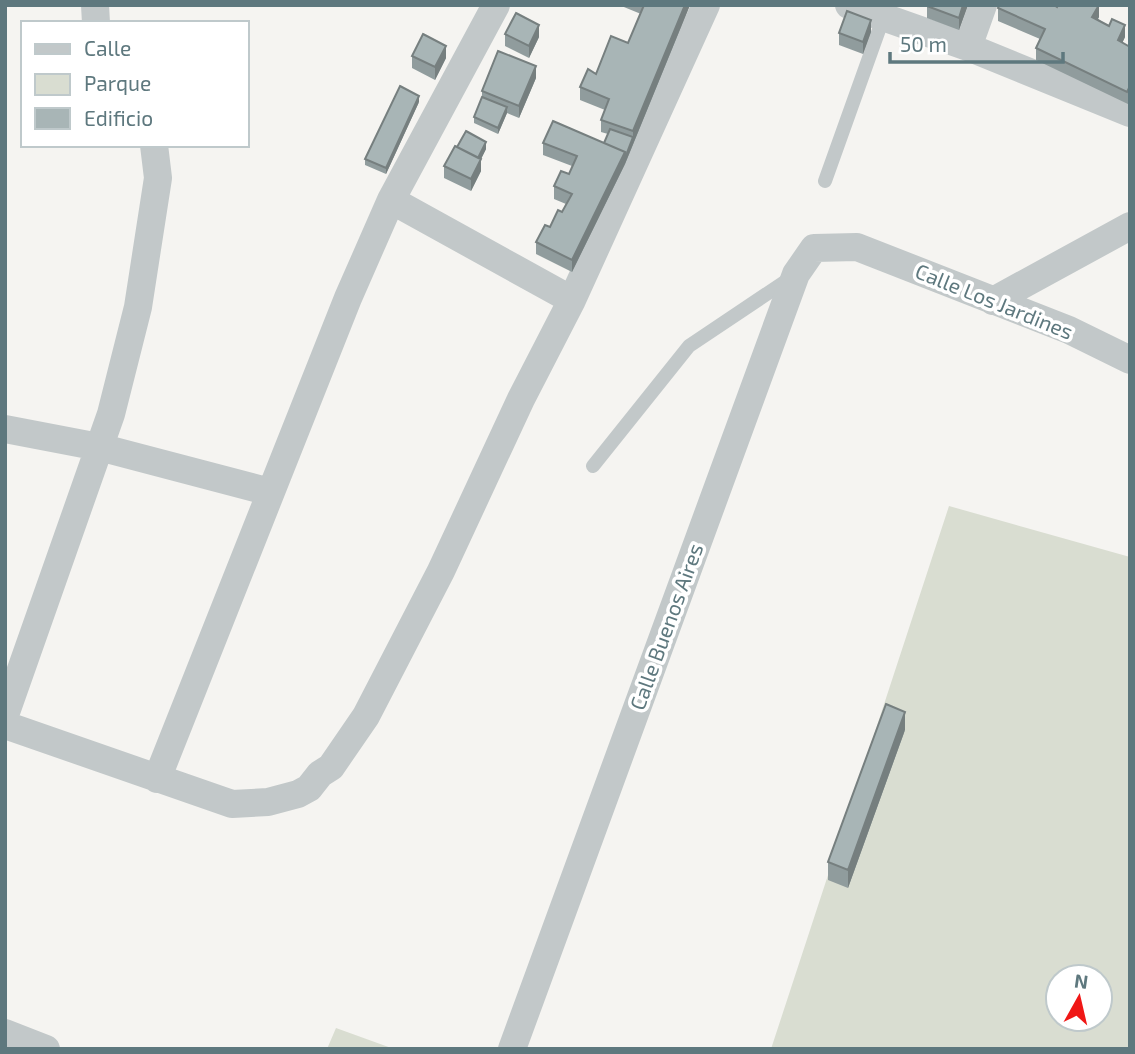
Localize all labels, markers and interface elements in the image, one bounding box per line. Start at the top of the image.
legend [21,21,248,147]
scale bar [890,21,1063,65]
text: 50 m [900,31,947,56]
text: Calle [84,35,131,60]
text: Parque [84,70,151,95]
text: Edificio [84,105,153,130]
street label: Calle Los Jardines [912,258,1077,344]
street label: Calle Buenos Aires [624,540,707,713]
north arrow [1044,963,1114,1033]
text: N [1073,968,1090,993]

